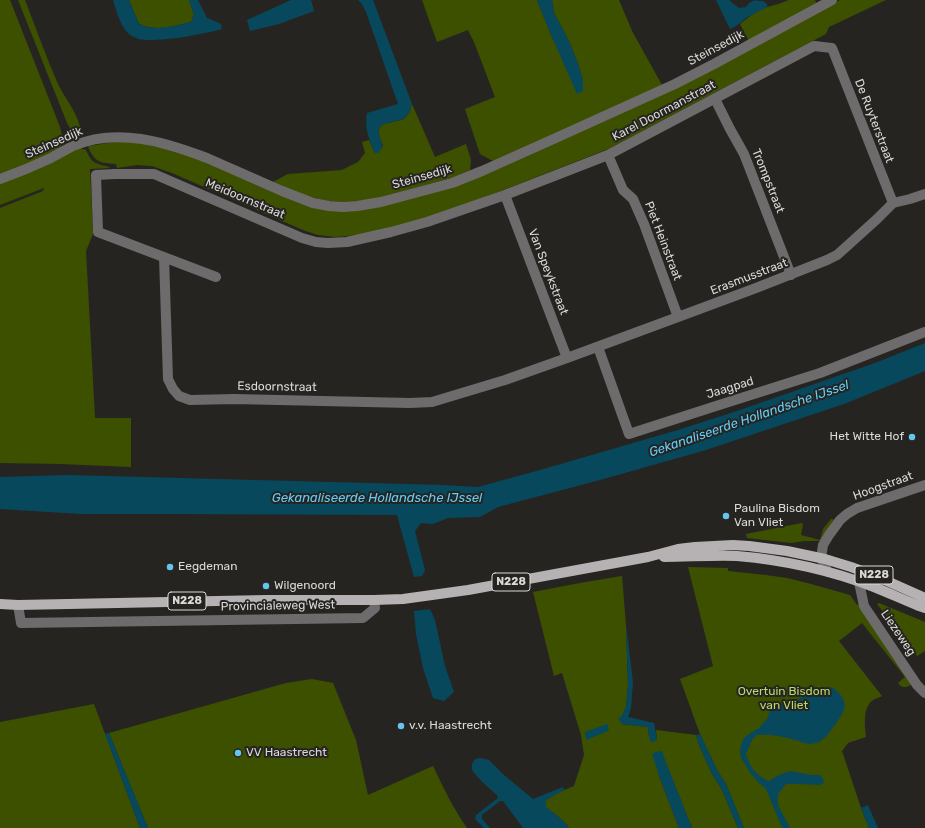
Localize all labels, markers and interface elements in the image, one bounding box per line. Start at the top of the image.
street label: Steinsedijk [686,27,746,69]
street label: De Ruyterstraat [851,77,897,165]
street label: Karel Doormanstraat [610,78,718,144]
street label: Steinsedijk [23,124,85,162]
street label: Trompstraat [749,147,787,215]
street label: Steinsedijk [391,162,453,192]
street label: Meidoornstraat [203,176,287,222]
street label: Piet Heinstraat [641,199,685,283]
street label: Van Speykstraat [525,227,571,317]
street label: Erasmusstraat [708,256,790,298]
street label: Jaagpad [705,374,755,402]
water label: Gekanaliseerde Hollandsche IJssel [647,377,851,461]
street label: Esdoornstraat [237,379,317,395]
place label: Het Witte Hof [830,430,904,444]
marker: Het Witte Hof [907,432,917,442]
street label: Hoogstraat [851,469,915,503]
water label: Gekanaliseerde Hollandsche IJssel [272,490,482,506]
place label: Paulina Bisdom Van Vliet [734,502,820,530]
marker: Paulina Bisdom Van Vliet [721,511,731,521]
place label: Eegdeman [178,560,238,574]
marker: Eegdeman [165,562,175,572]
road number: N228 [855,566,893,584]
road number: N228 [492,573,530,591]
place label: Wilgenoord [274,579,336,593]
marker: Wilgenoord [261,581,271,591]
road number: N228 [168,592,206,610]
street label: Provincialeweg West [221,598,335,614]
street label: Liezeweg [877,607,919,659]
park label: Overtuin Bisdom van Vliet [738,685,830,713]
place label: v.v. Haastrecht [409,719,492,733]
marker: v.v. Haastrecht [396,721,406,731]
place label: VV Haastrecht [246,746,327,760]
marker: VV Haastrecht [233,748,243,758]

